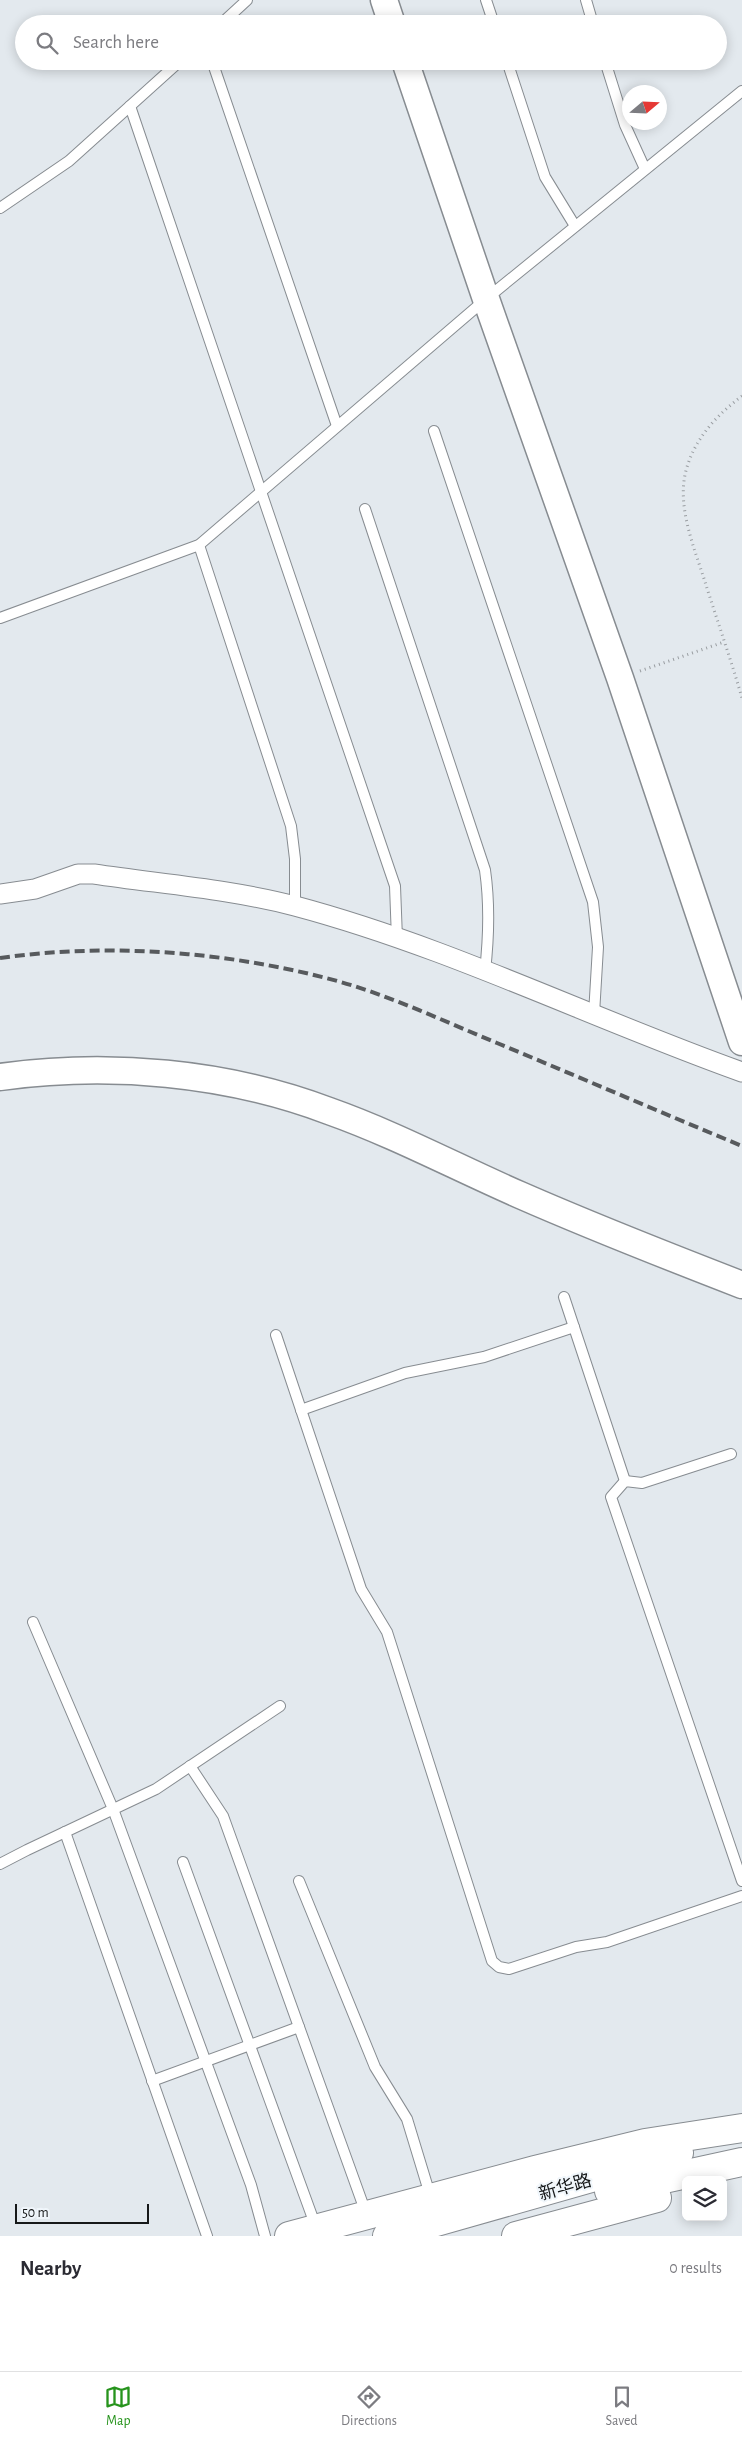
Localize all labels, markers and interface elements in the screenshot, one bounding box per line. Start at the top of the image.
search box [15,15,727,70]
icon: search [33,29,61,57]
text: Search here [73,33,159,52]
north arrow [622,85,667,130]
street label: 新华路 [536,2170,594,2204]
map controls [682,2176,727,2221]
button: layers [682,2176,727,2221]
scale bar [15,2201,149,2224]
text: 50 m [22,2206,49,2220]
text: Nearby [20,2258,81,2279]
text: 0 results [669,2260,722,2276]
tab: Map [104,2383,132,2430]
tab: Directions [341,2383,397,2430]
tab: Saved [606,2383,638,2430]

